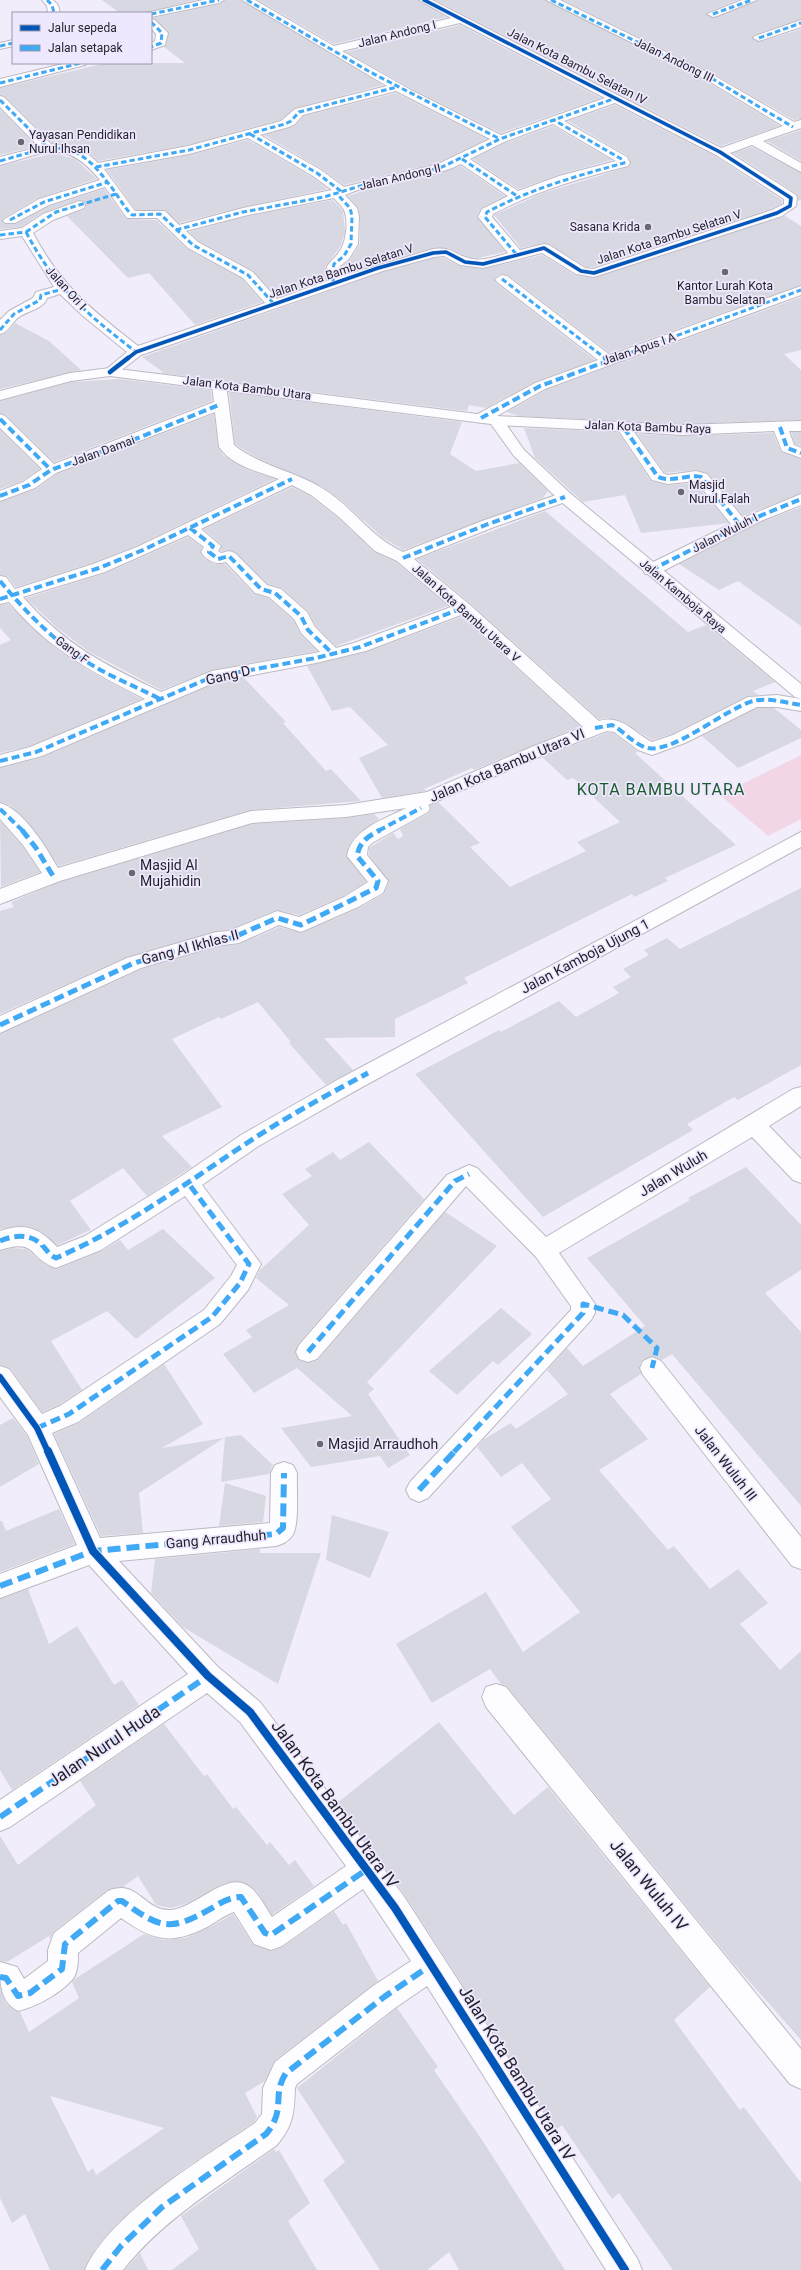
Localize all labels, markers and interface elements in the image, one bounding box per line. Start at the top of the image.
legend [12,12,152,64]
street label: Jalan Andong I [357,18,437,50]
text: Jalur sepeda [48,21,117,35]
street label: Jalan Kota Bambu Selatan IV [505,25,649,107]
street label: Jalan Andong III [632,35,716,85]
text: Jalan setapak [48,41,123,55]
place label: Yayasan Pendidikan Nurul Ihsan [29,128,136,156]
marker: Yayasan Pendidikan Nurul Ihsan [16,137,26,147]
street label: Jalan Andong II [358,161,442,193]
street label: Jalan Kota Bambu Selatan V [595,207,743,267]
place label: Sasana Krida [570,220,640,234]
marker: Sasana Krida [643,222,653,232]
street label: Jalan Kota Bambu Selatan V [267,241,415,301]
street label: Jalan Ori I [43,263,89,313]
marker: Kantor Lurah Kota Bambu Selatan [720,267,730,277]
place label: Kantor Lurah Kota Bambu Selatan [677,279,773,307]
street label: Jalan Apus I A [600,330,678,368]
street label: Jalan Kota Bambu Utara [182,373,312,403]
street label: Jalan Kota Bambu Raya [584,418,712,436]
street label: Jalan Damai [69,433,137,469]
place label: Masjid Nurul Falah [689,478,750,506]
marker: Masjid Nurul Falah [676,487,686,497]
street label: Jalan Wuluh I [690,510,760,556]
street label: Jalan Kamboja Raya [637,556,729,636]
street label: Jalan Kota Bambu Utara V [409,561,523,665]
street label: Gang F [53,633,92,667]
street label: Gang D [204,662,252,688]
street label: Jalan Kota Bambu Utara VI [427,725,587,805]
district label: KOTA BAMBU UTARA [577,780,745,799]
place label: Masjid Al Mujahidin [140,857,201,889]
marker: Masjid Al Mujahidin [127,868,137,878]
street label: Jalan Kamboja Ujung 1 [518,915,652,997]
street label: Gang Al Ikhlas II [140,926,240,968]
street label: Jalan Wuluh [636,1146,710,1200]
street label: Jalan Wuluh III [692,1422,760,1504]
place label: Masjid Arraudhoh [328,1436,438,1452]
marker: Masjid Arraudhoh [315,1439,325,1449]
street label: Gang Arraudhuh [165,1527,267,1551]
street label: Jalan Nurul Huda [44,1701,164,1791]
street label: Jalan Kota Bambu Utara IV [267,1716,403,1892]
street label: Jalan Wuluh IV [606,1835,692,1935]
street label: Jalan Kota Bambu Utara IV [455,1982,579,2164]

